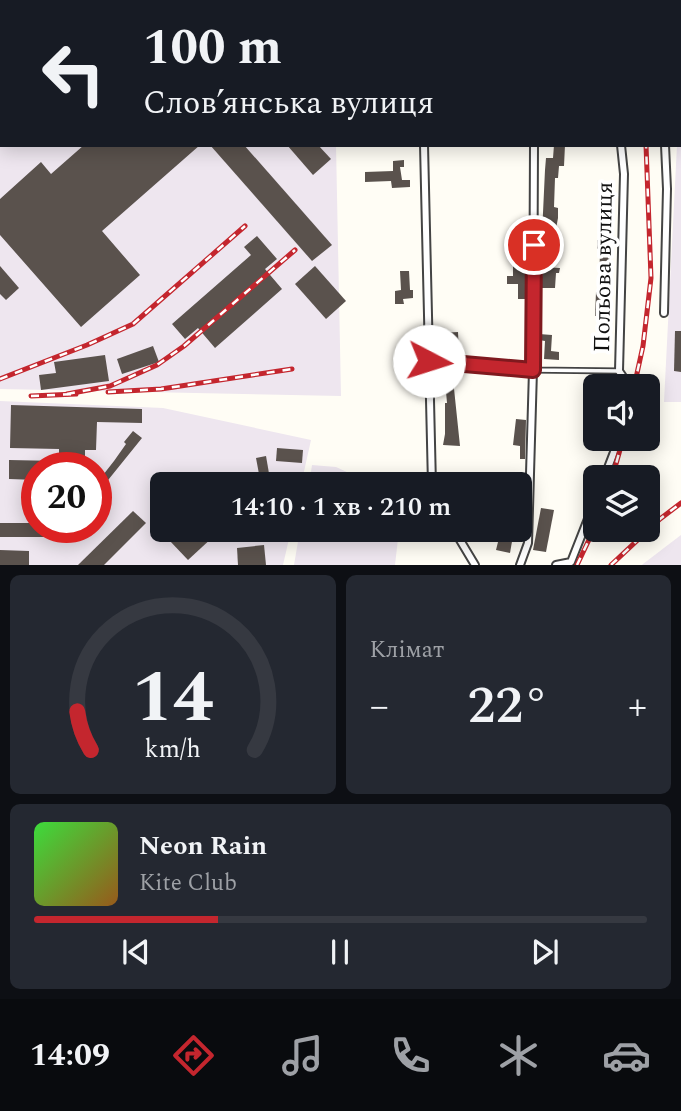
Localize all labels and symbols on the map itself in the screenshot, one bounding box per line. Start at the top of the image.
street label: Польова вулиця [585,181,623,353]
pin [504,215,564,275]
position arrow [392,324,466,398]
speed limit sign: 20 [21,452,112,543]

